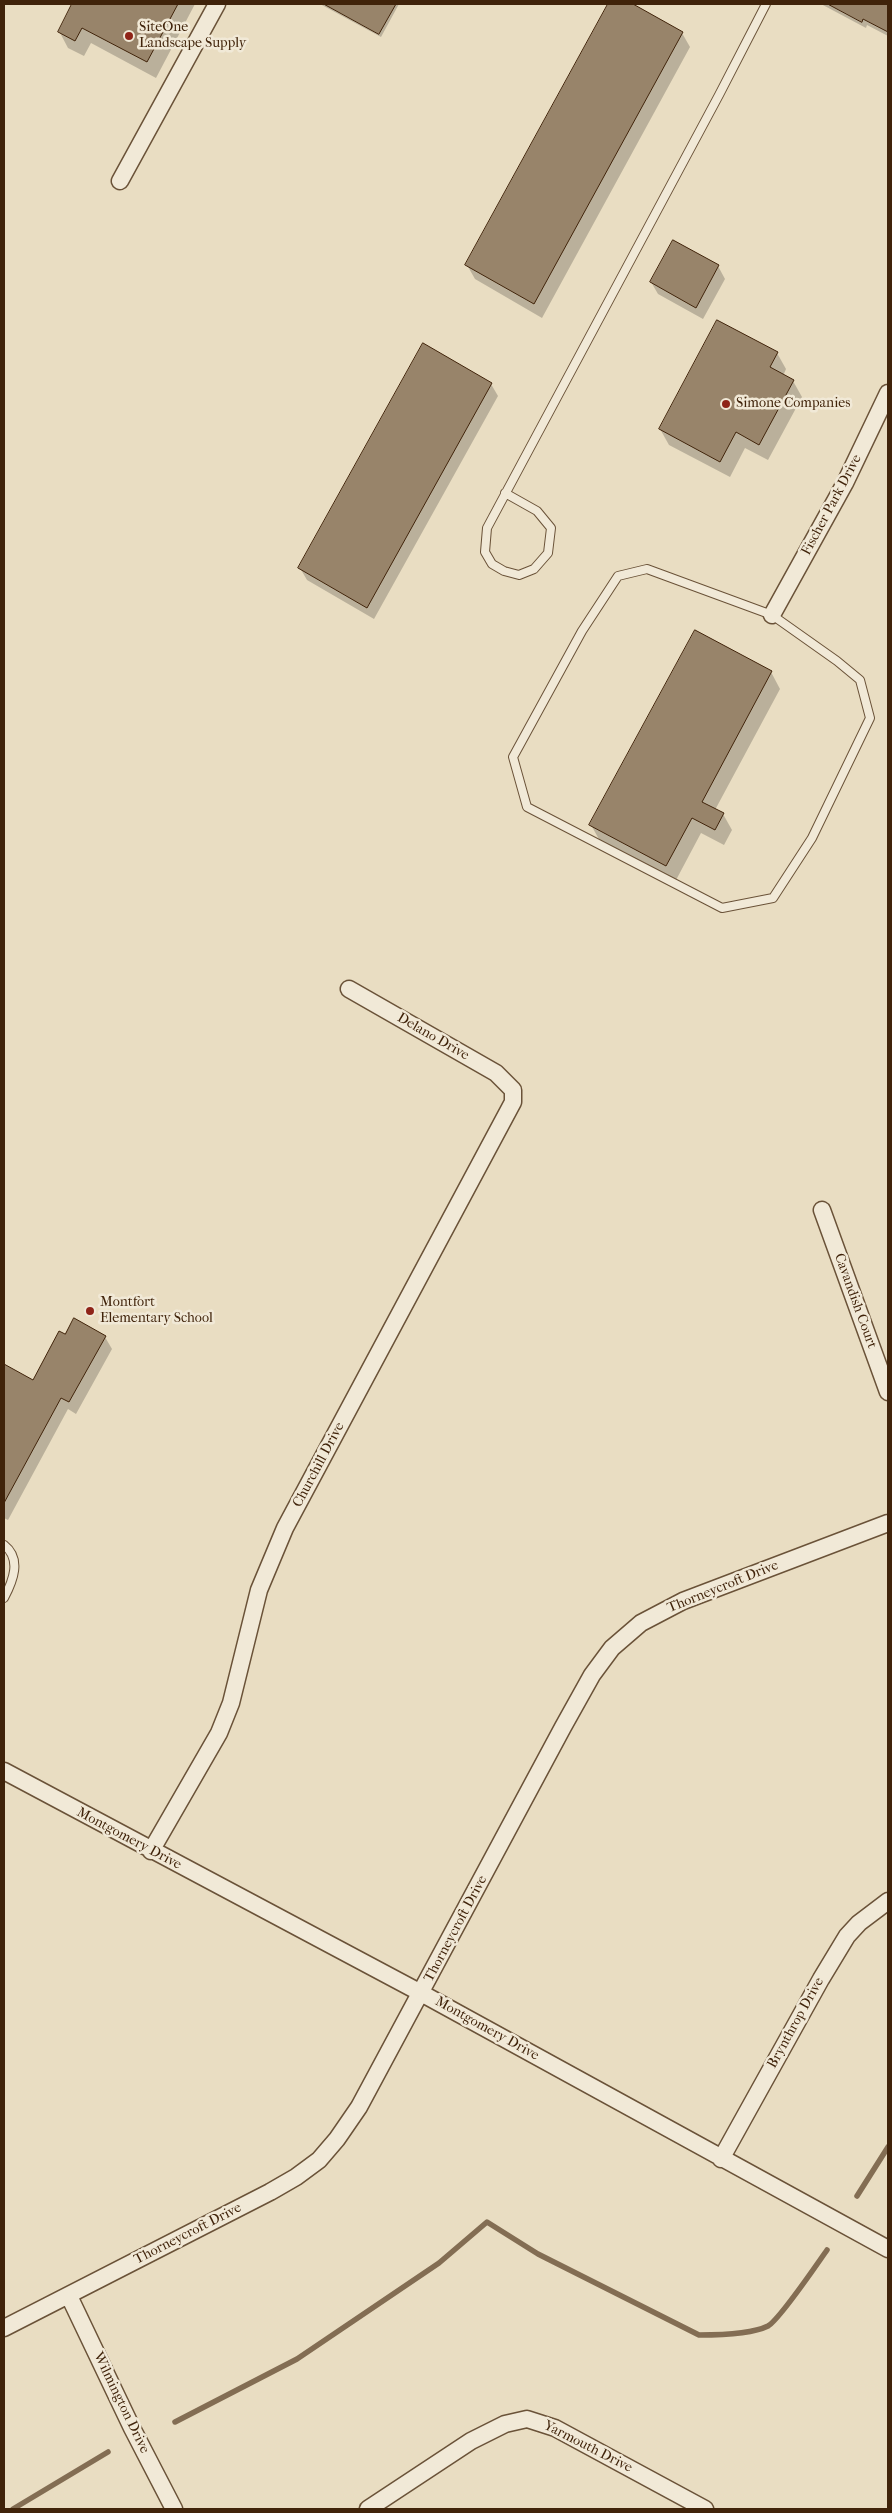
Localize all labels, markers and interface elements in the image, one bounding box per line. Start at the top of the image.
place label: SiteOne Landscape Supply [139,20,246,52]
marker: SiteOne Landscape Supply [123,30,135,42]
place label: Simone Companies [736,396,850,412]
marker: Simone Companies [720,398,732,410]
street label: Fischer Park Drive [798,452,866,558]
street label: Delano Drive [394,1010,472,1064]
street label: Cavandish Court [830,1251,880,1351]
place label: Montfort Elementary School [100,1295,213,1328]
marker: Montfort Elementary School [84,1305,96,1317]
street label: Churchill Drive [290,1420,348,1510]
street label: Thorneycroft Drive [665,1557,781,1617]
street label: Montgomery Drive [74,1804,184,1874]
street label: Thorneycroft Drive [421,1873,491,1985]
street label: Brynthrop Drive [764,1975,828,2071]
street label: Montgomery Drive [432,1993,542,2065]
street label: Thorneycroft Drive [131,2200,245,2268]
street label: Wilmington Drive [89,2350,153,2456]
street label: Yarmouth Drive [541,2417,635,2477]

